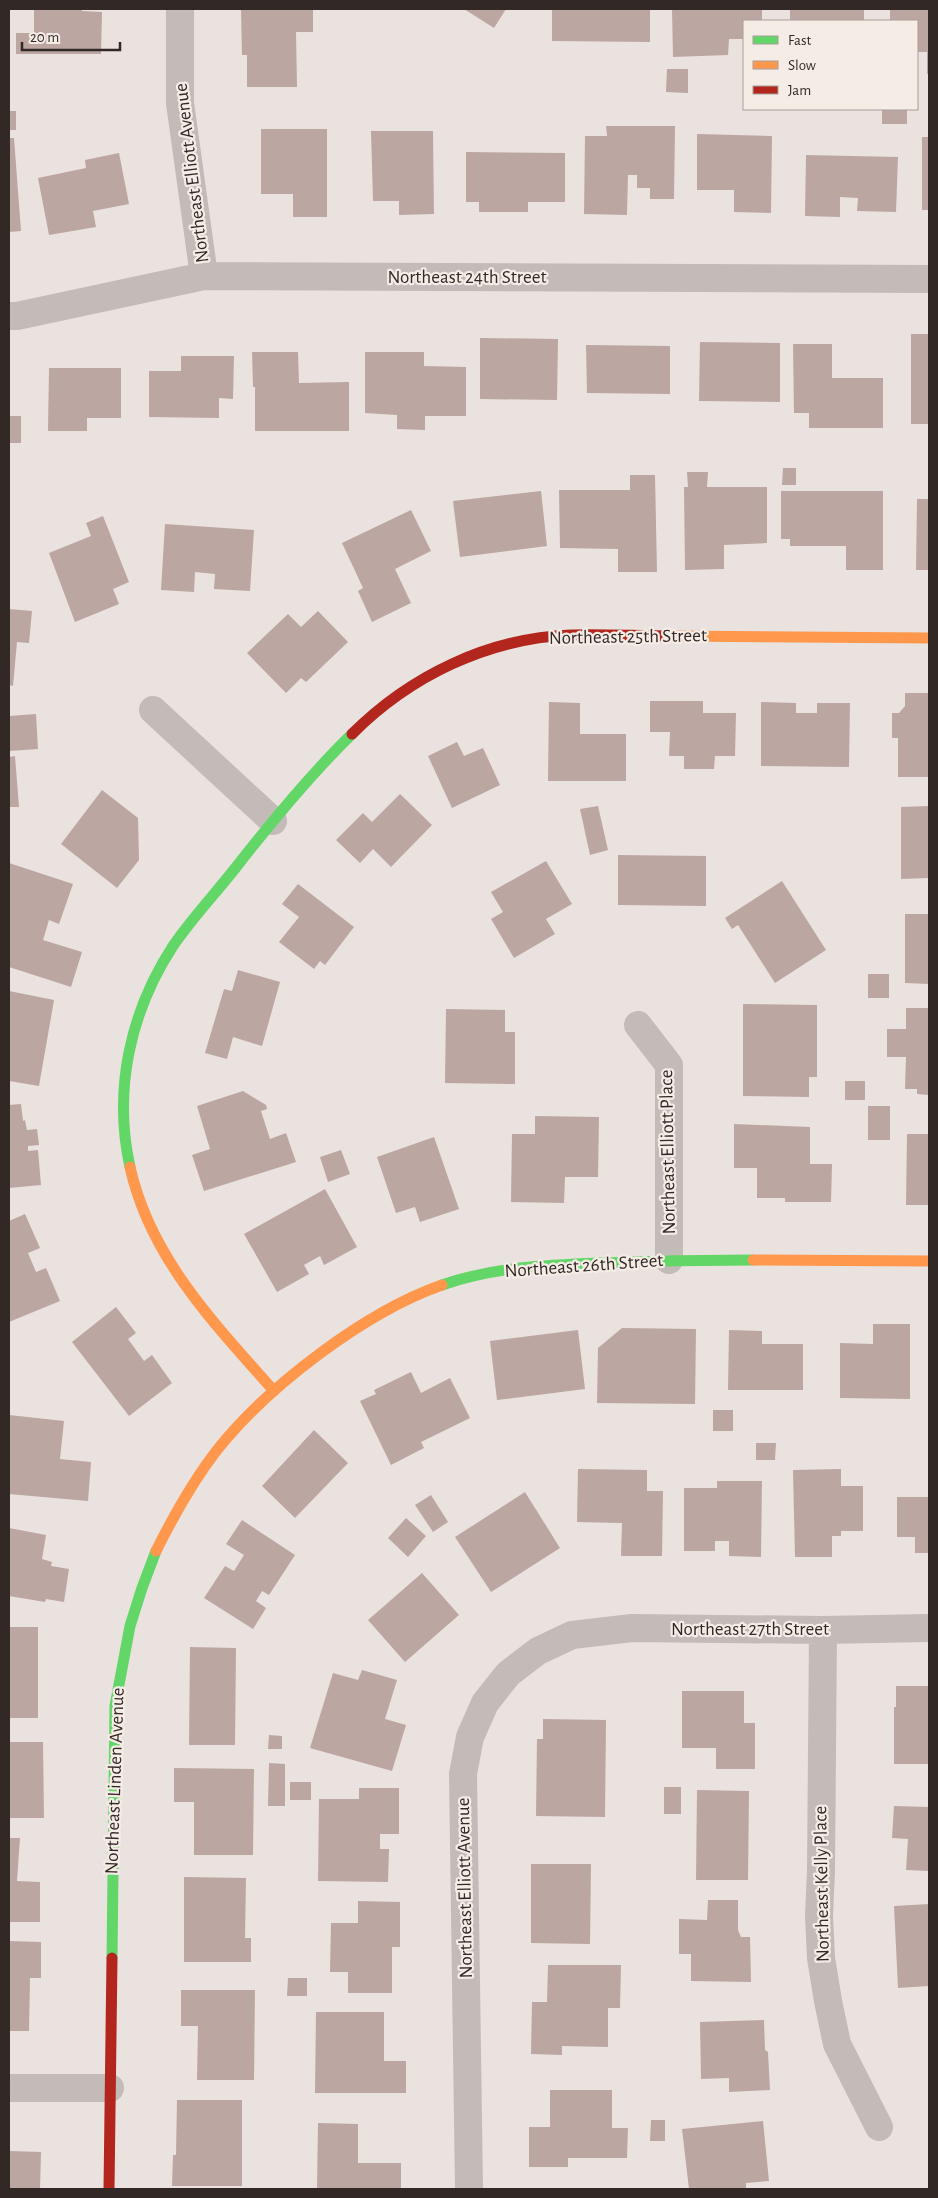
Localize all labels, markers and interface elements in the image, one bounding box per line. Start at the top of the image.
scale bar [22,20,120,52]
legend [743,20,918,110]
text: 20 m [30,30,59,45]
text: Fast [788,33,812,48]
text: Slow [788,58,816,73]
street label: Northeast Elliott Avenue [172,82,212,264]
text: Jam [788,83,811,98]
street label: Northeast 24th Street [387,268,547,287]
street label: Northeast 25th Street [549,626,707,648]
street label: Northeast Elliott Place [657,1069,679,1235]
street label: Northeast 26th Street [504,1251,664,1281]
street label: Northeast 27th Street [671,1620,829,1639]
street label: Northeast Linden Avenue [102,1687,128,1875]
street label: Northeast Elliott Avenue [454,1798,476,1978]
street label: Northeast Kelly Place [811,1806,833,1962]

